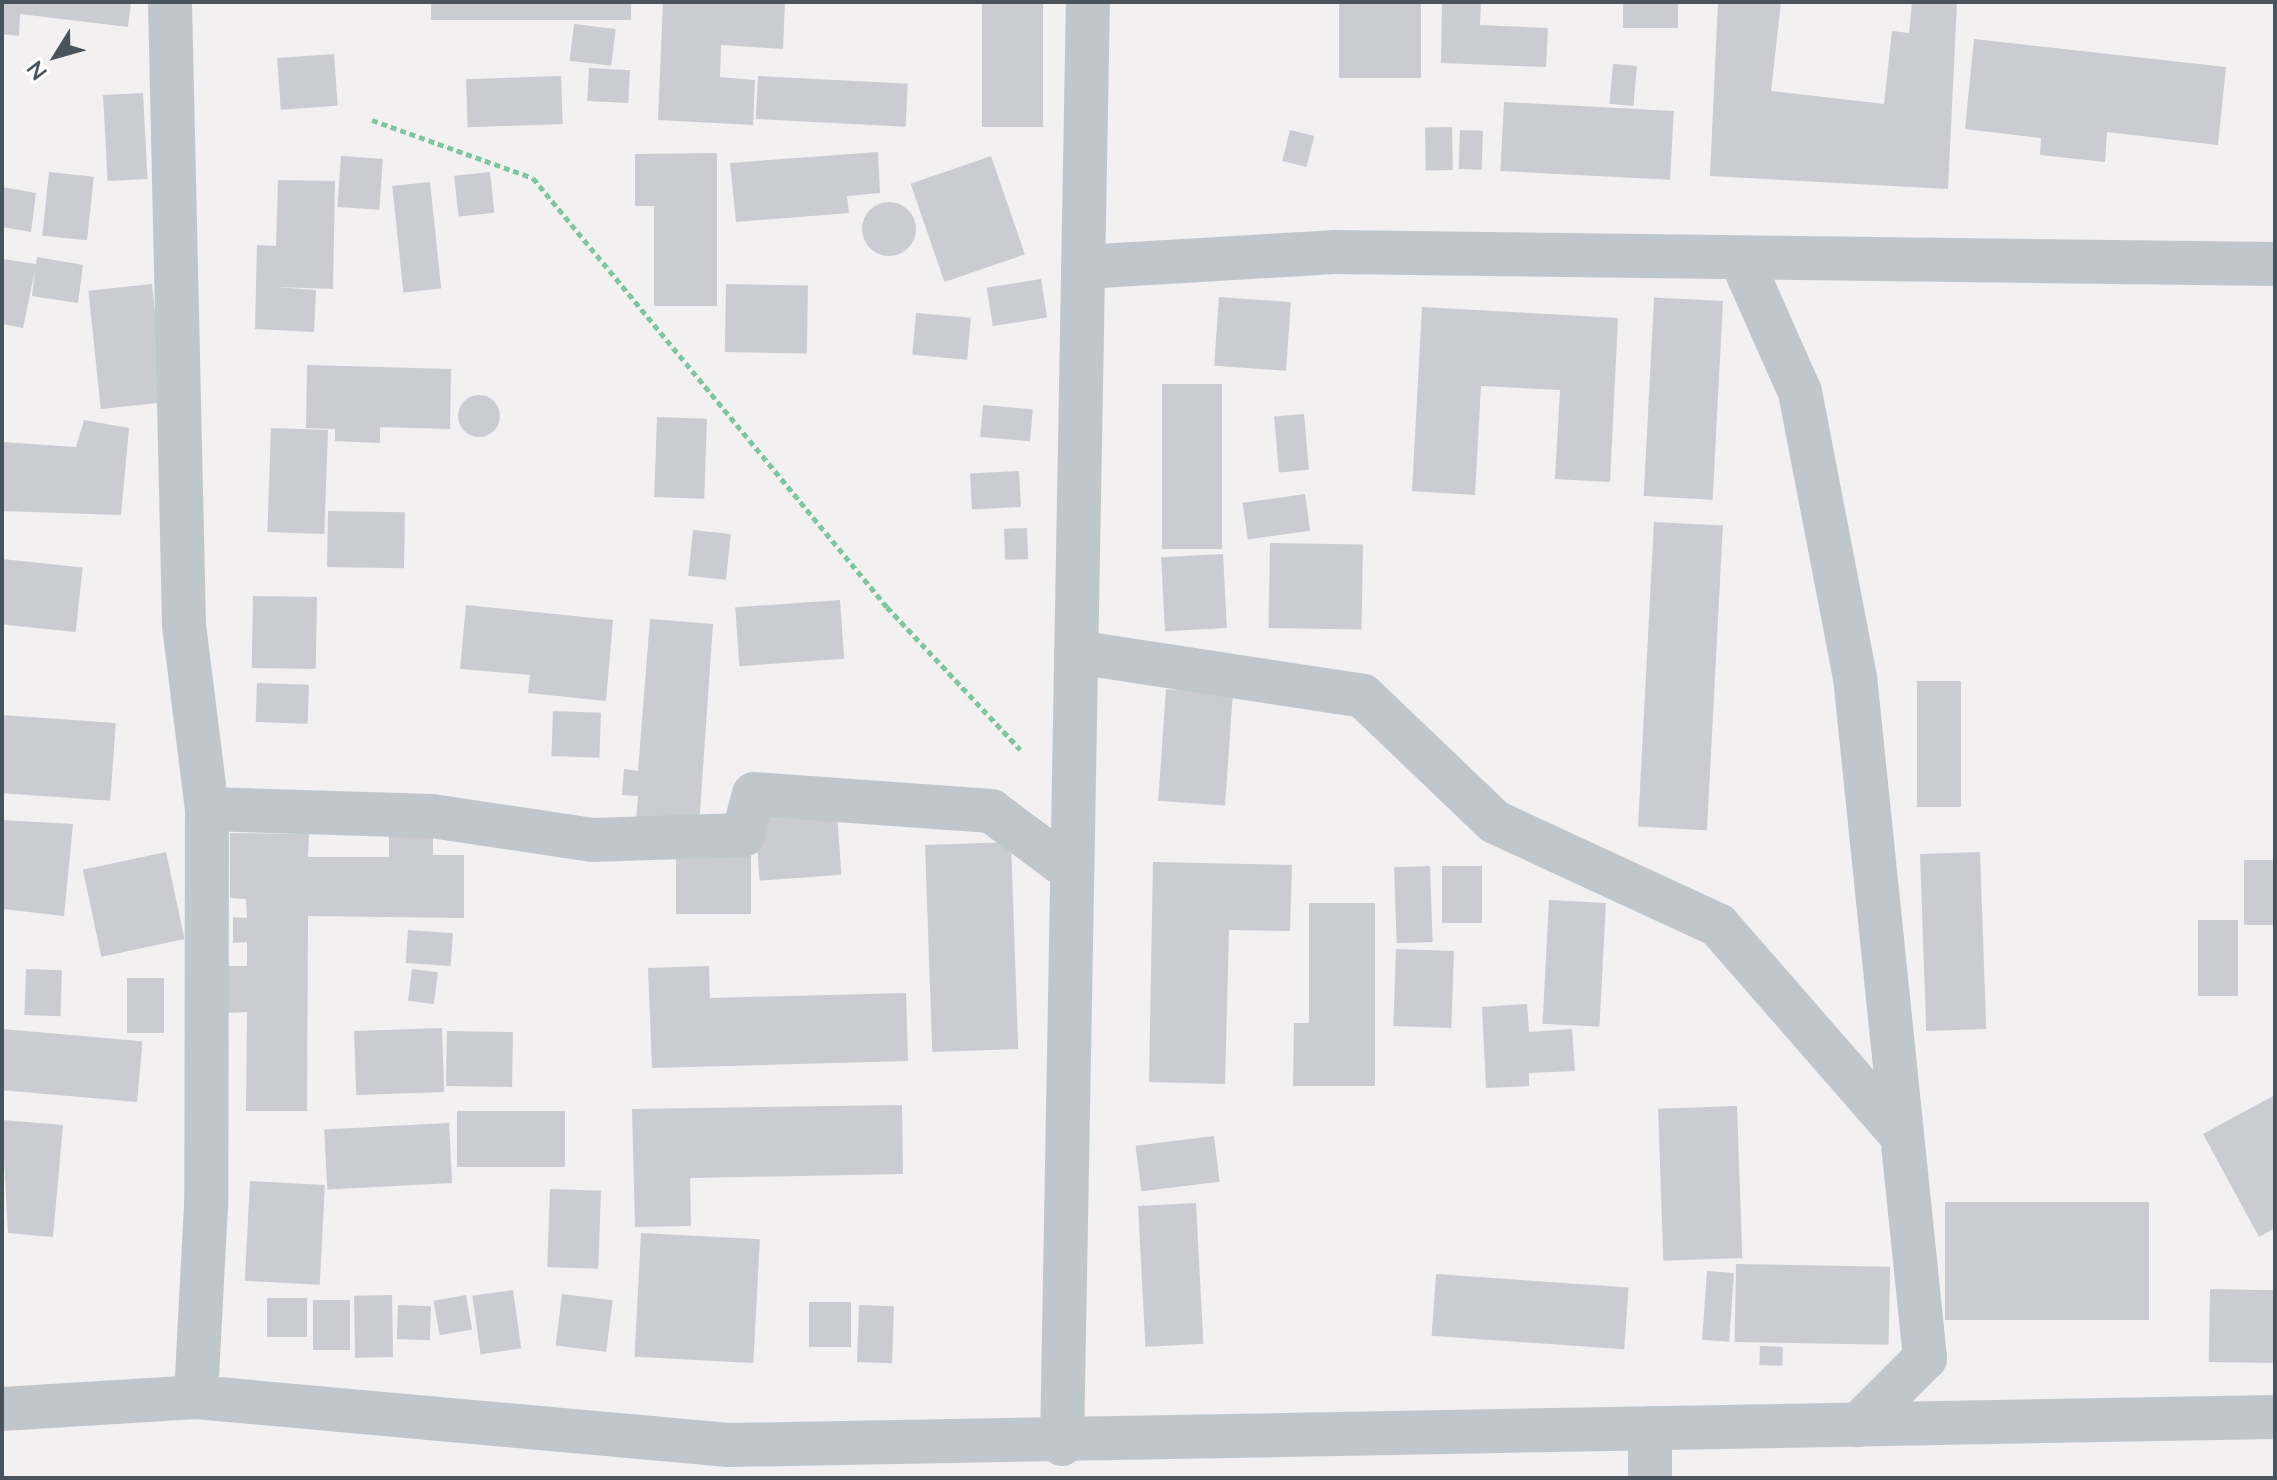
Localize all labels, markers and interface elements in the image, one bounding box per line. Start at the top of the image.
north arrow [16,16,96,96]
text: N [21,56,52,86]

